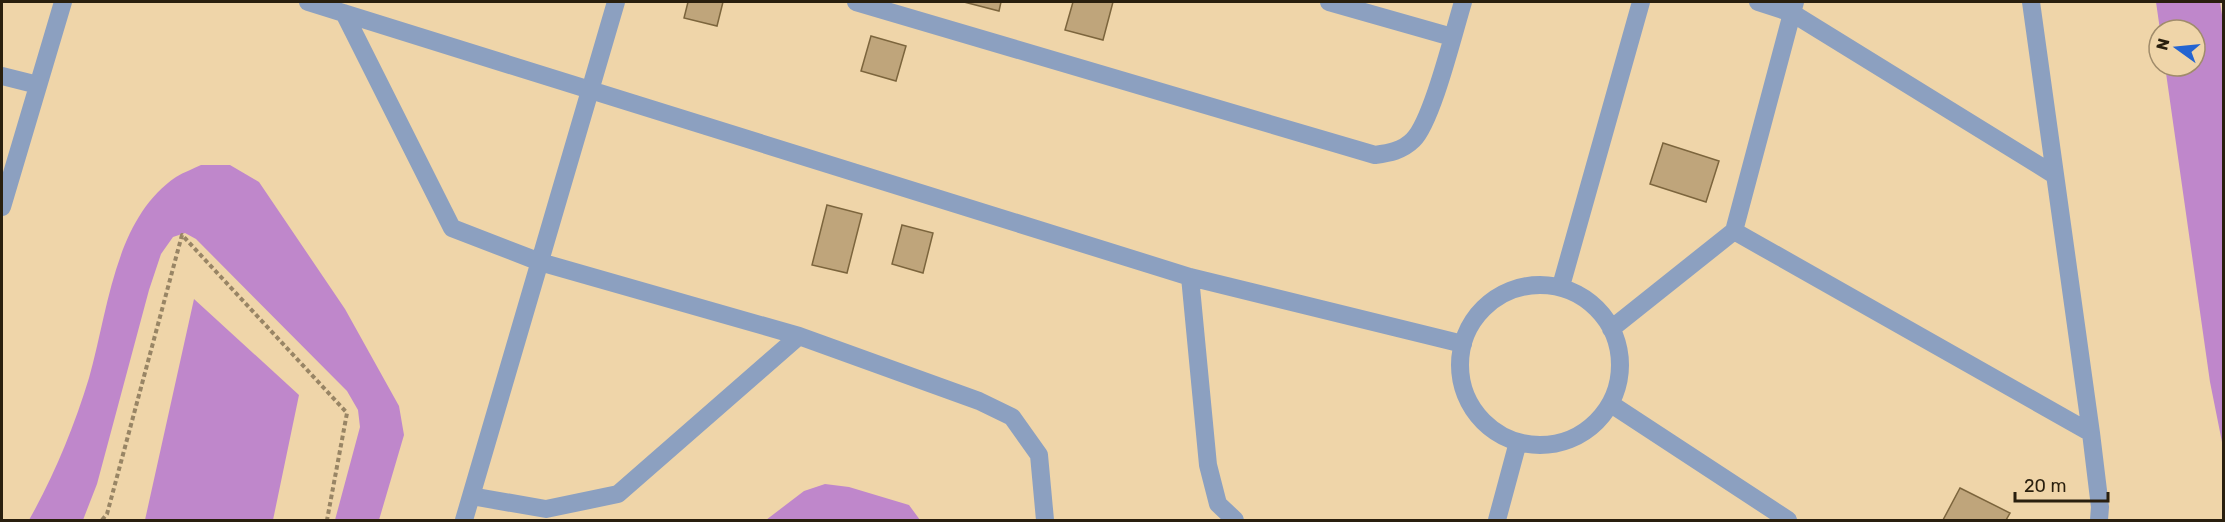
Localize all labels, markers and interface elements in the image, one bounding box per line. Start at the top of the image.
north arrow [2147,18,2207,78]
text: N [2152,36,2174,52]
scale bar [2015,465,2108,503]
text: 20 m [2024,475,2066,497]

